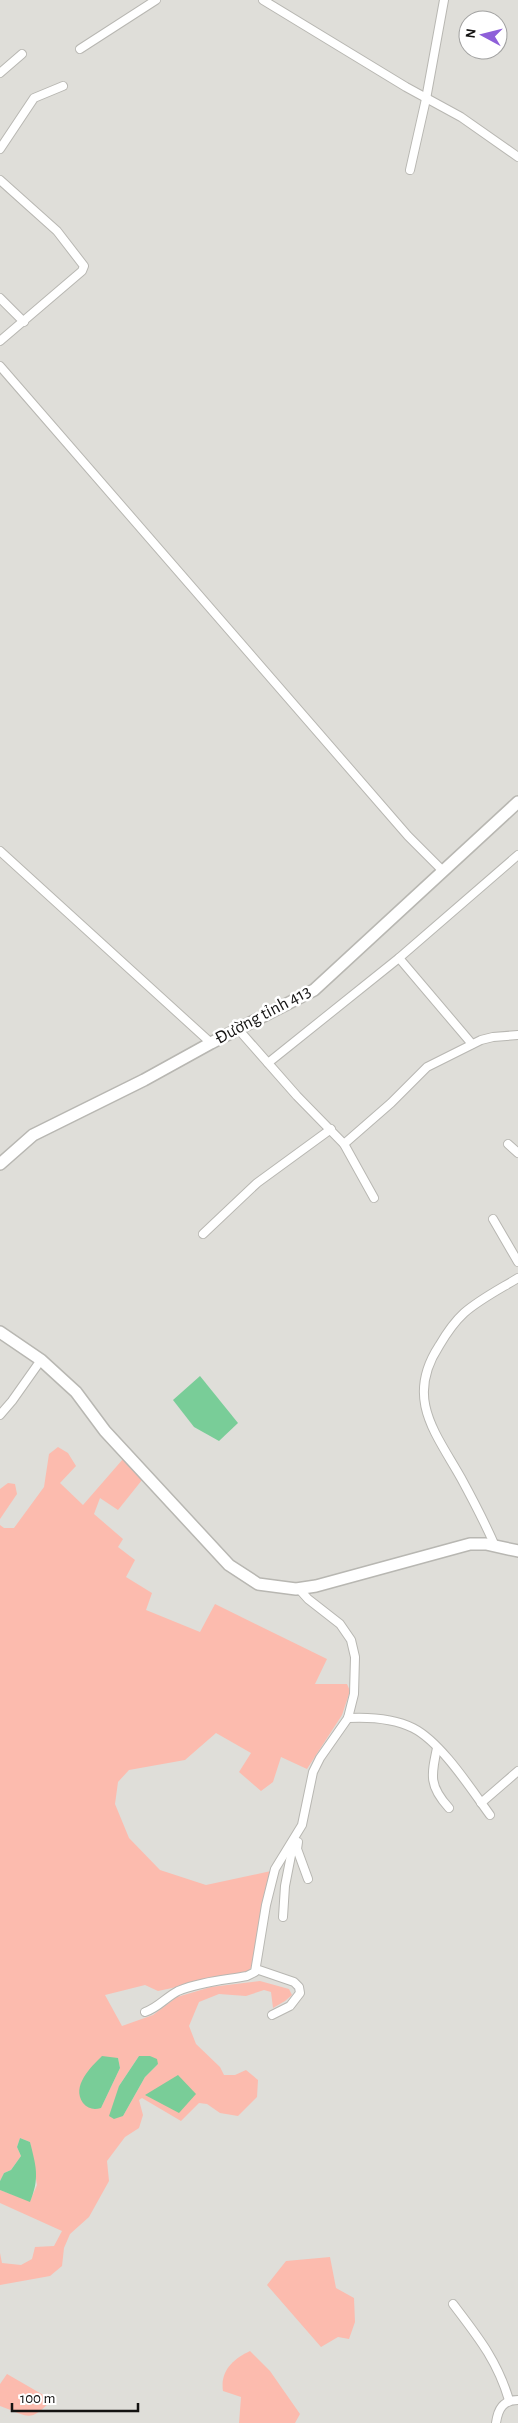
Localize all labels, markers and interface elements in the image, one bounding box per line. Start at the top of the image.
north arrow [458,10,508,60]
text: N [464,28,479,39]
street label: Đường tỉnh 413 [212,982,314,1048]
scale bar [12,2380,139,2412]
text: 100 m [20,2391,55,2406]

